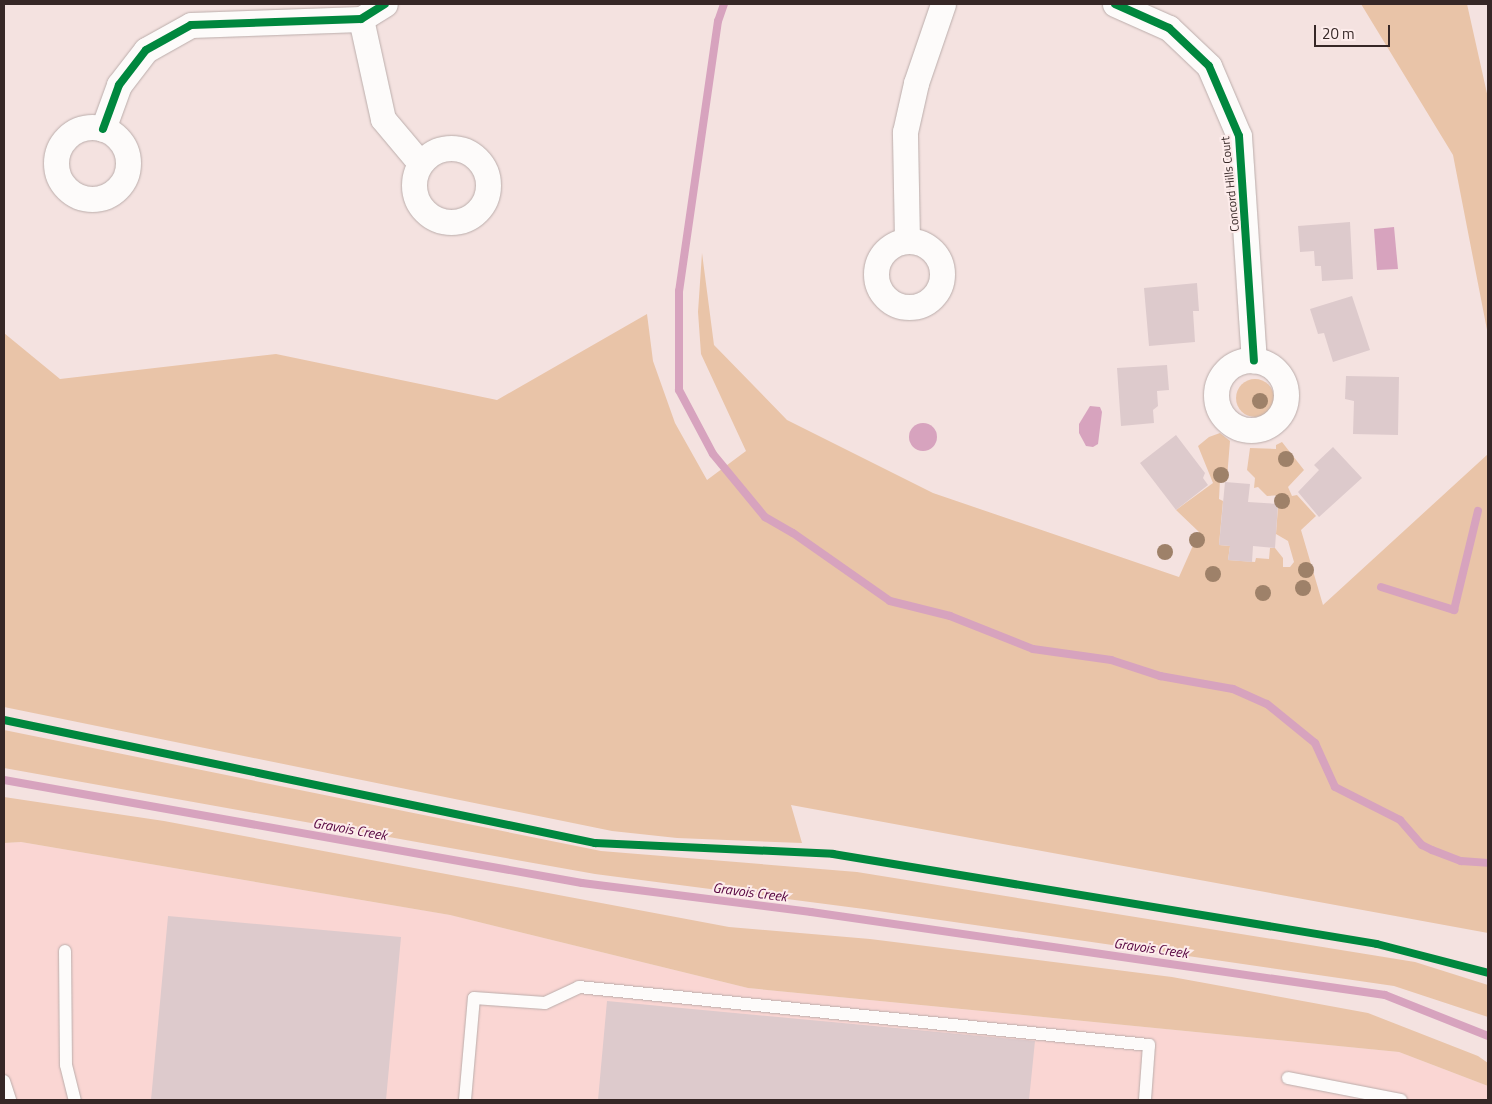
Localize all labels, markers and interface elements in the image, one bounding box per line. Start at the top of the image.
scale bar [1317,15,1393,47]
text: 20 m [1322,22,1355,45]
street label: Concord Hills Court [1218,136,1242,232]
water label: Gravois Creek [312,814,388,844]
water label: Gravois Creek [712,879,788,905]
water label: Gravois Creek [1113,934,1189,962]

